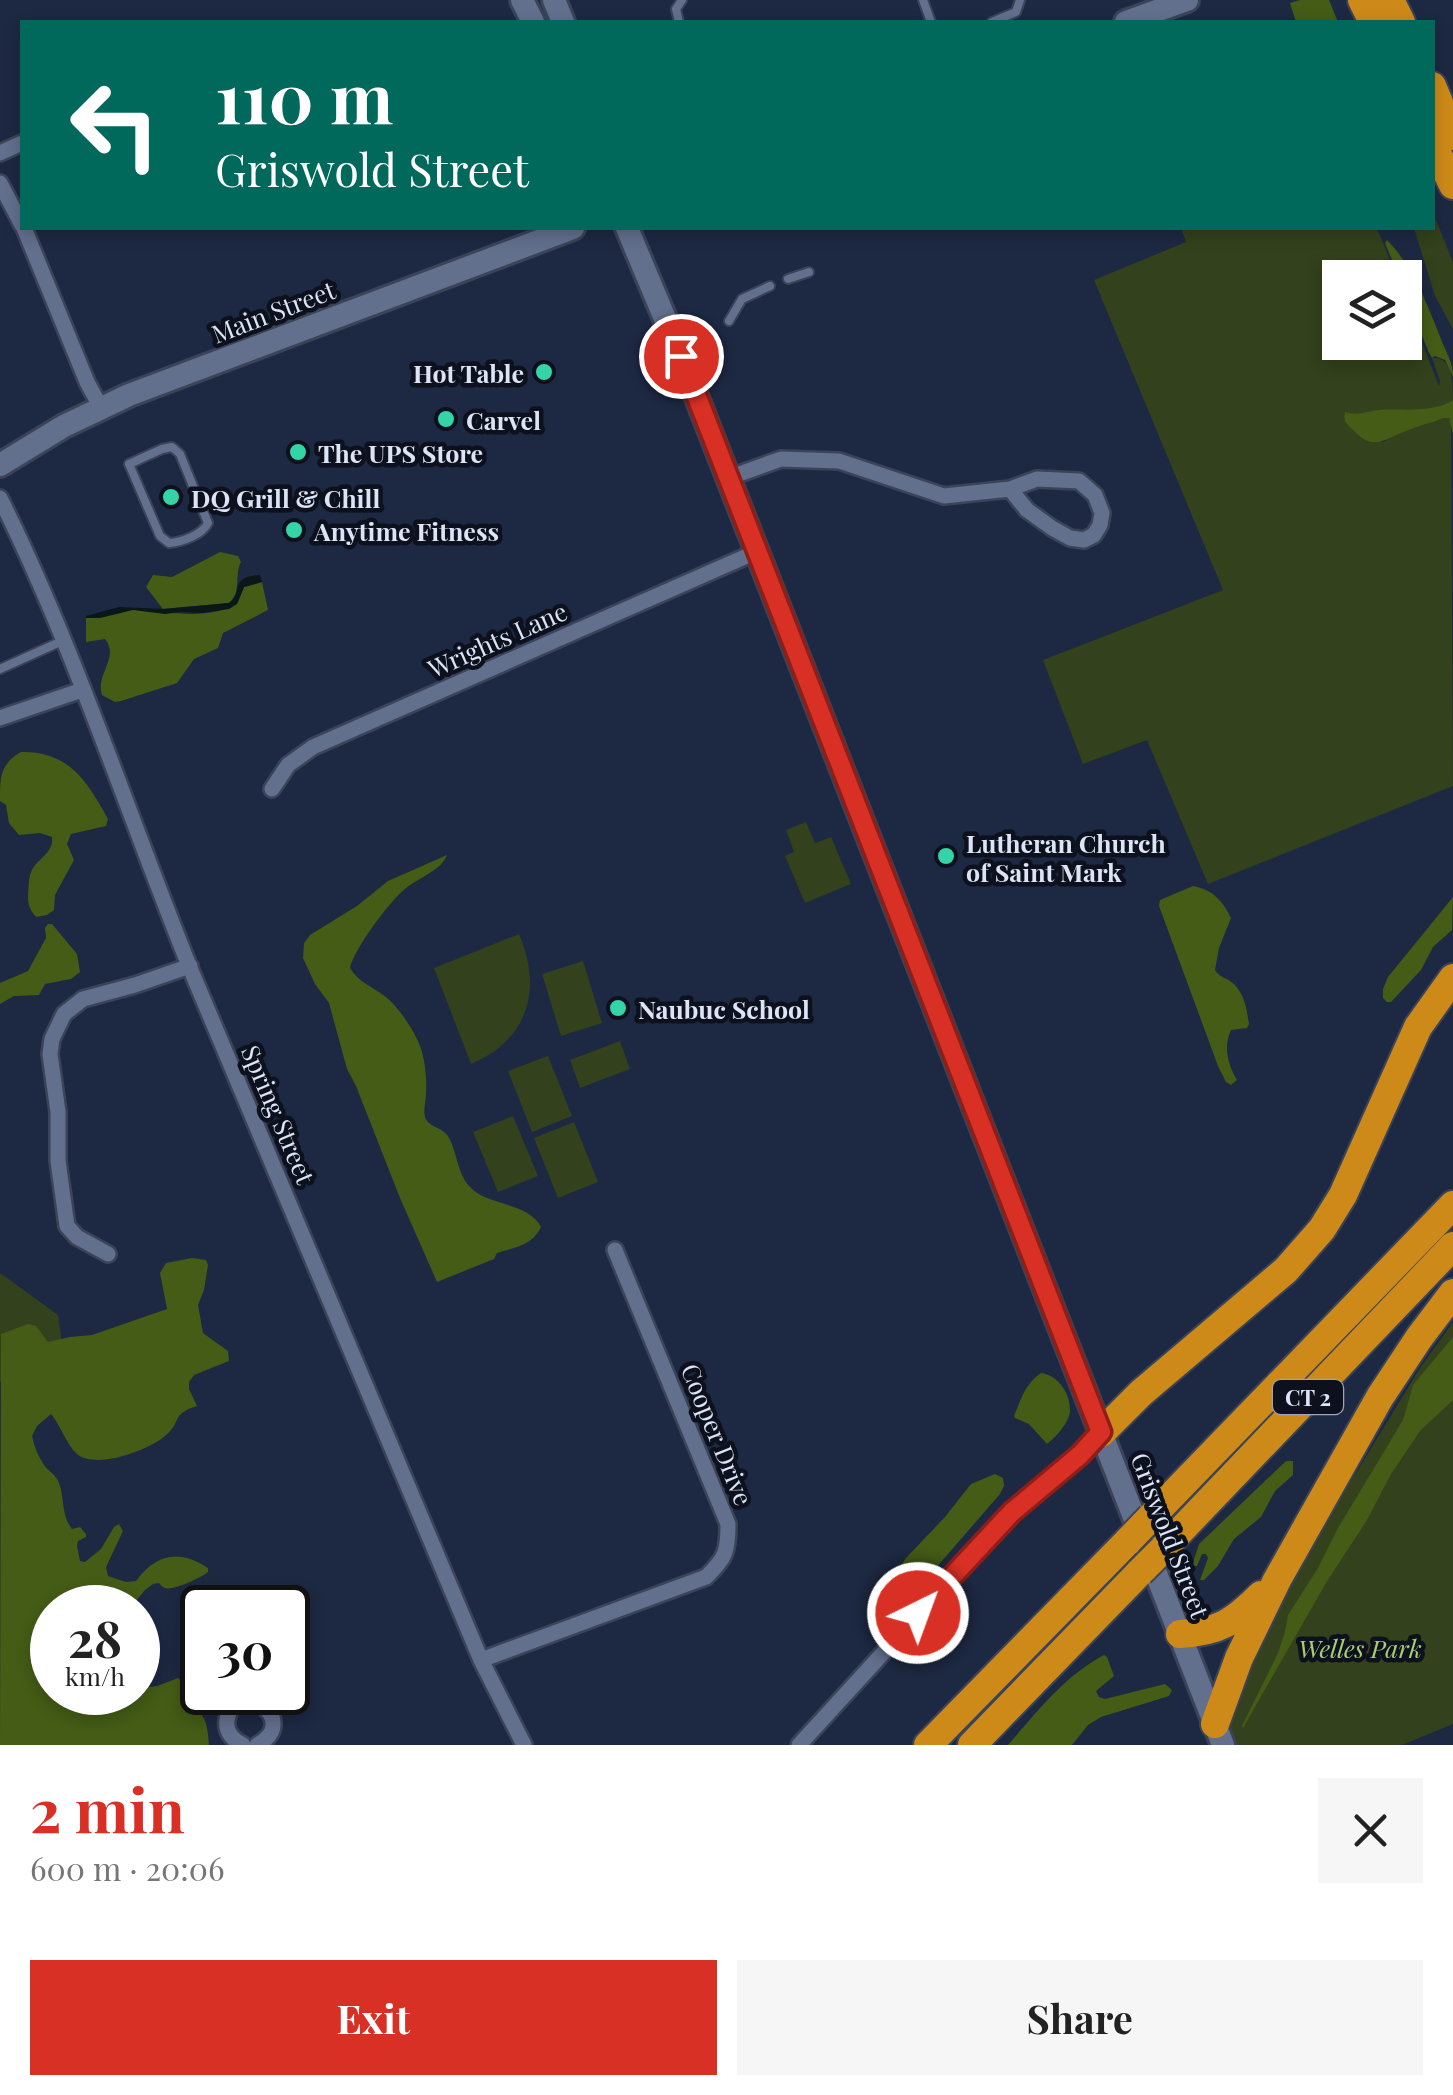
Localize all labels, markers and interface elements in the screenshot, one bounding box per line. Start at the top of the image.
text: 110 m [215,48,393,142]
icon: left [50,60,180,190]
text: Griswold Street [215,138,529,198]
map controls [1322,260,1422,360]
button: layers [1322,260,1422,360]
street label: Main Street [207,272,341,350]
pin [639,314,724,399]
icon: arrive [654,329,709,384]
place label: Hot Table [413,356,524,389]
marker: Hot Table [533,361,555,383]
place label: Carvel [466,403,541,436]
marker: Carvel [435,408,457,430]
place label: The UPS Store [318,436,483,469]
marker: The UPS Store [287,441,309,463]
place label: DQ Grill & Chill [191,481,380,514]
marker: DQ Grill & Chill [160,486,182,508]
place label: Anytime Fitness [313,514,499,547]
marker: Anytime Fitness [283,519,305,541]
street label: Wrights Lane [421,594,572,685]
place label: Lutheran Church of Saint Mark [966,826,1166,888]
marker: Lutheran Church of Saint Mark [935,845,957,867]
place label: Naubuc School [638,992,810,1025]
marker: Naubuc School [607,997,629,1019]
street label: Spring Street [235,1040,323,1189]
street label: Cooper Drive [675,1358,761,1510]
road number: CT 2 [1273,1380,1343,1414]
street label: Griswold Street [1124,1448,1218,1623]
position arrow [866,1561,970,1665]
speed limit sign: 30 [180,1585,310,1715]
text: 28 [68,1604,122,1671]
park label: Welles Park [1298,1631,1422,1664]
text: km/h [65,1659,125,1692]
text: 2 min [30,1768,185,1848]
button: close [1318,1778,1423,1883]
text: 600 m · 20:06 [30,1846,225,1889]
button: Exit [30,1960,717,2075]
button: Share [737,1960,1423,2075]

